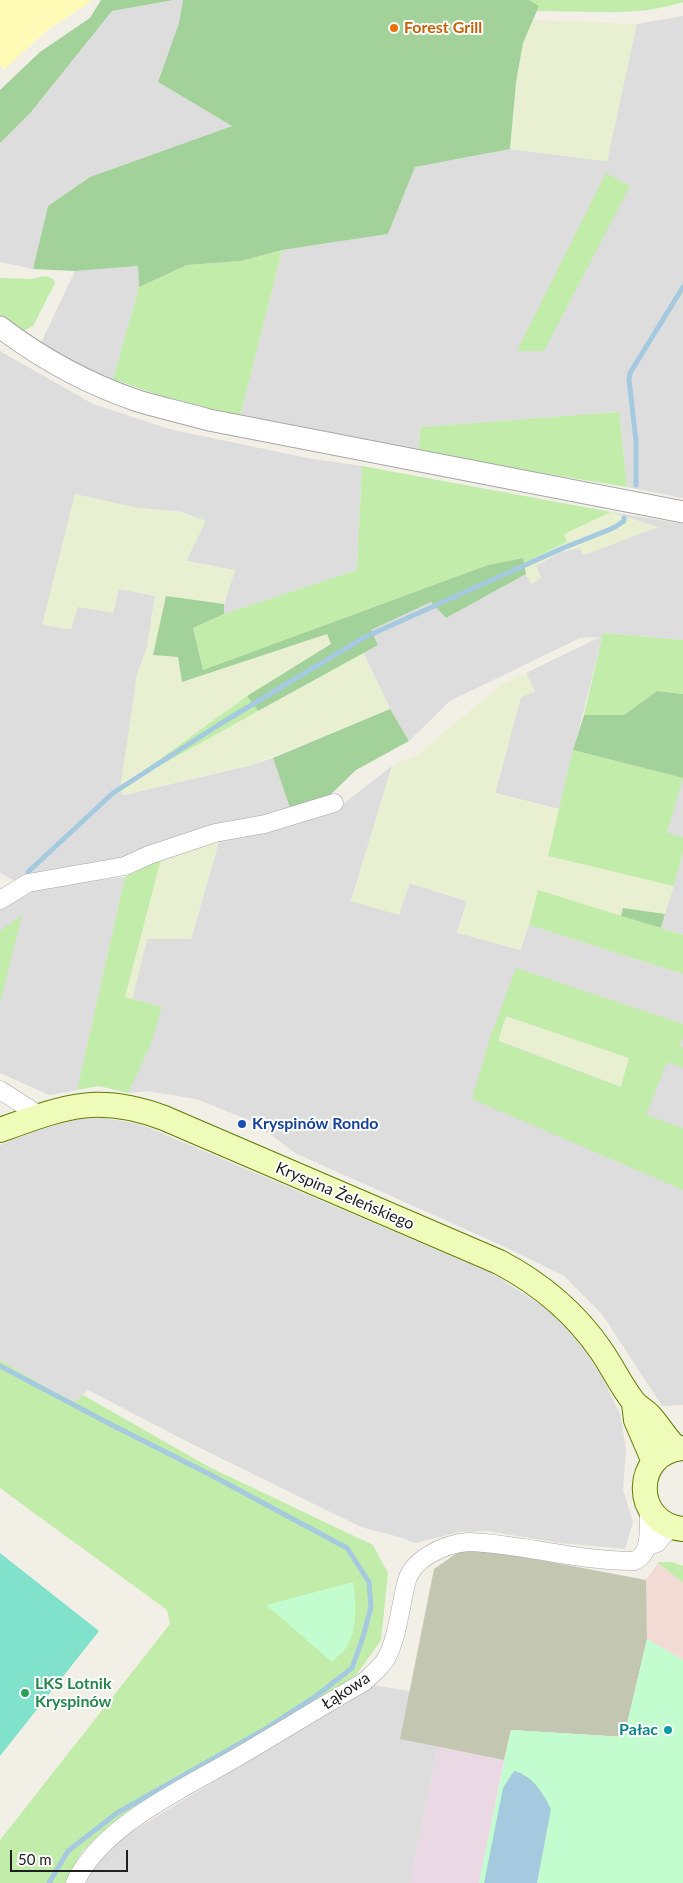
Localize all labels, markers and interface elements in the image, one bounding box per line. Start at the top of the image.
place label: Forest Grill [404,18,482,38]
marker: Forest Grill [388,22,400,34]
place label: Kryspinów Rondo [252,1114,378,1134]
marker: Kryspinów Rondo [236,1118,248,1130]
street label: Kryspina Żeleńskiego [273,1158,417,1234]
street label: Łąkowa [318,1668,374,1714]
place label: LKS Lotnik Kryspinów [35,1674,111,1712]
marker: LKS Lotnik Kryspinów [19,1687,31,1699]
place label: Pałac [619,1720,658,1740]
marker: Pałac [662,1724,674,1736]
scale bar [12,1840,130,1872]
text: 50 m [18,1850,52,1868]

